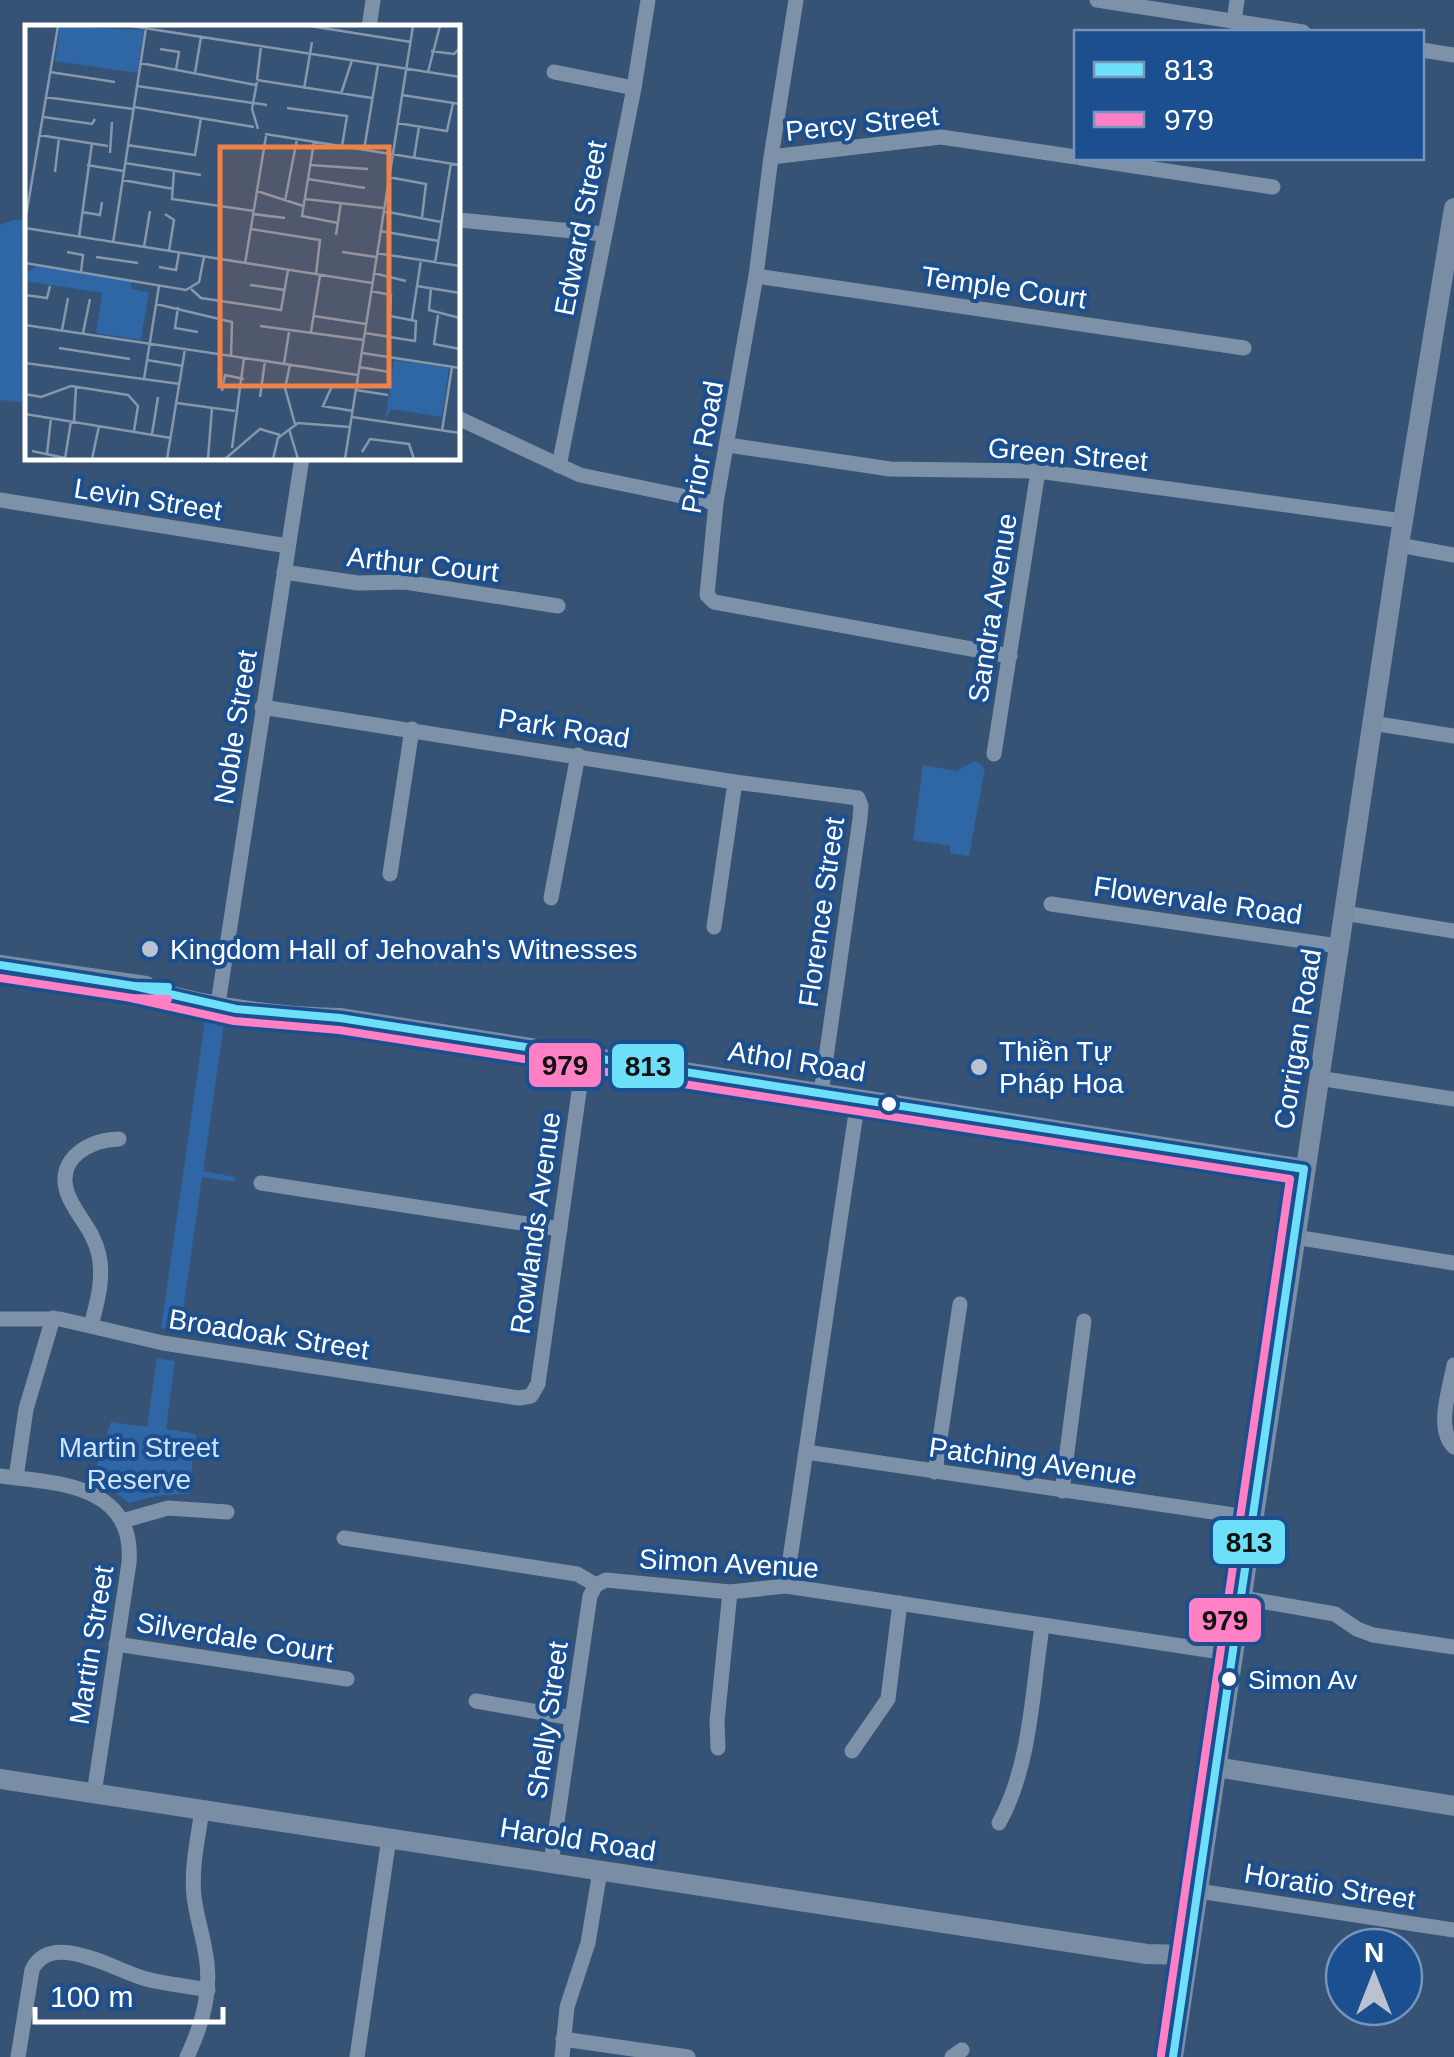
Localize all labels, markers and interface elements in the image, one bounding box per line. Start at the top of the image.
inset map [25,25,460,460]
legend [1074,30,1424,160]
text: 813 [1164,53,1214,86]
street label: Percy Street [784,100,940,147]
text: 979 [1164,103,1214,136]
street label: Edward Street [548,138,613,318]
street label: Temple Court [919,261,1089,314]
street label: Prior Road [676,378,729,516]
street label: Green Street [987,432,1149,477]
street label: Levin Street [72,472,224,527]
street label: Sandra Avenue [962,511,1023,705]
street label: Arthur Court [345,541,501,588]
street label: Noble Street [208,648,263,806]
street label: Park Road [496,703,632,754]
street label: Florence Street [793,815,850,1009]
street label: Flowervale Road [1092,871,1304,930]
place label: Kingdom Hall of Jehovah's Witnesses [170,934,638,965]
marker: Kingdom Hall of Jehovah's Witnesses [139,938,161,960]
street label: Corrigan Road [1268,947,1327,1131]
street label: Athol Road [726,1035,868,1088]
place label: Thiền Tự Pháp Hoa [999,1036,1124,1099]
line badge: 979 [527,1041,603,1089]
line badge: 813 [610,1042,686,1090]
text: 979 [542,1050,588,1081]
text: 813 [625,1051,671,1082]
marker: Thiền Tự Pháp Hoa [968,1056,990,1078]
unlabelled marker [879,1094,899,1114]
street label: Rowlands Avenue [505,1110,566,1336]
street label: Broadoak Street [167,1303,371,1366]
park label: Martin Street Reserve [59,1432,219,1495]
street label: Patching Avenue [927,1432,1139,1491]
line badge: 813 [1211,1518,1287,1566]
text: 813 [1226,1527,1272,1558]
street label: Simon Avenue [638,1543,820,1584]
street label: Martin Street [64,1563,119,1727]
line badge: 979 [1187,1596,1263,1644]
text: 979 [1202,1605,1248,1636]
street label: Silverdale Court [134,1607,336,1668]
street label: Shelly Street [521,1639,574,1801]
place label: Simon Av [1248,1665,1357,1695]
marker: Simon Av [1219,1669,1239,1689]
street label: Harold Road [498,1812,658,1867]
street label: Horatio Street [1242,1858,1418,1915]
north arrow [1324,1927,1424,2027]
text: N [1364,1937,1384,1968]
scale bar [35,1962,222,2024]
text: 100 m [50,1980,133,2013]

